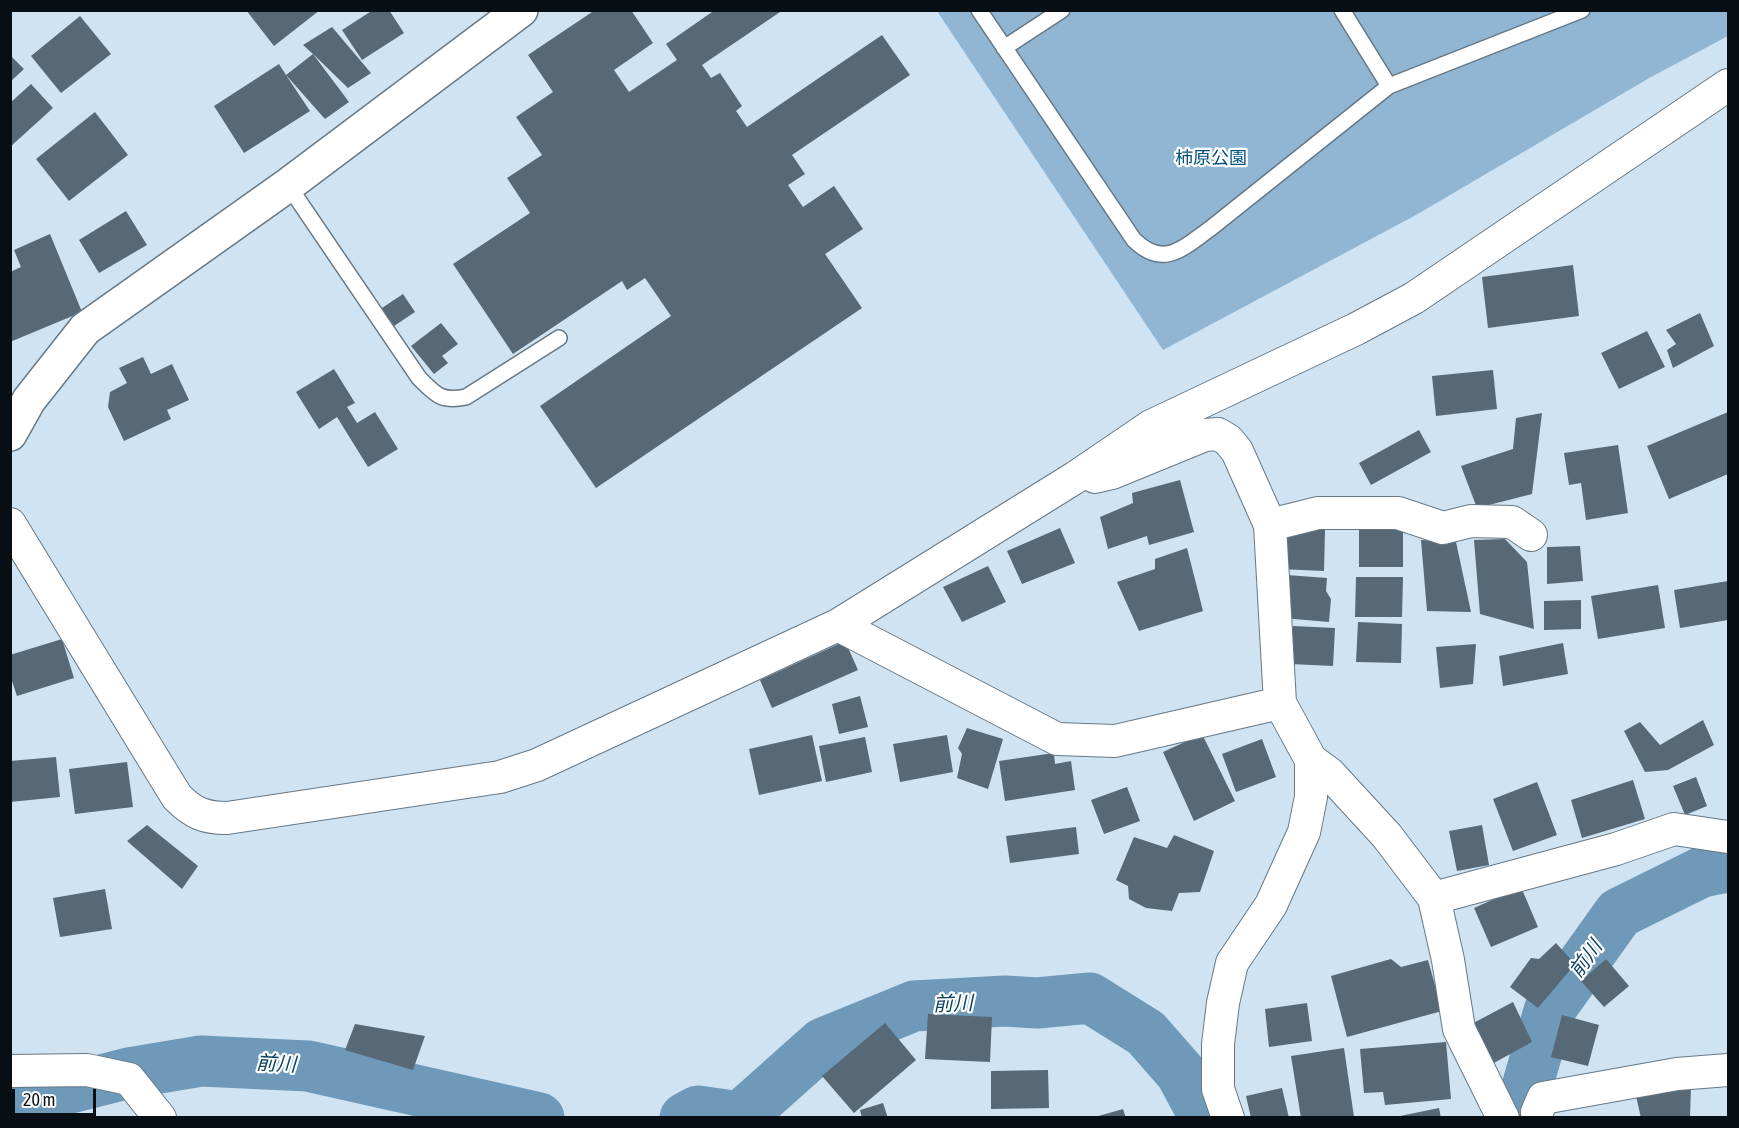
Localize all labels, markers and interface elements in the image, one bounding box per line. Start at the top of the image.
park label: 柿原公園 [1175,147,1247,169]
water label: 前川 [1565,936,1607,982]
water label: 前川 [933,991,973,1017]
water label: 前川 [255,1051,297,1077]
scale bar [15,1077,99,1115]
text: 20 m [23,1089,55,1110]

